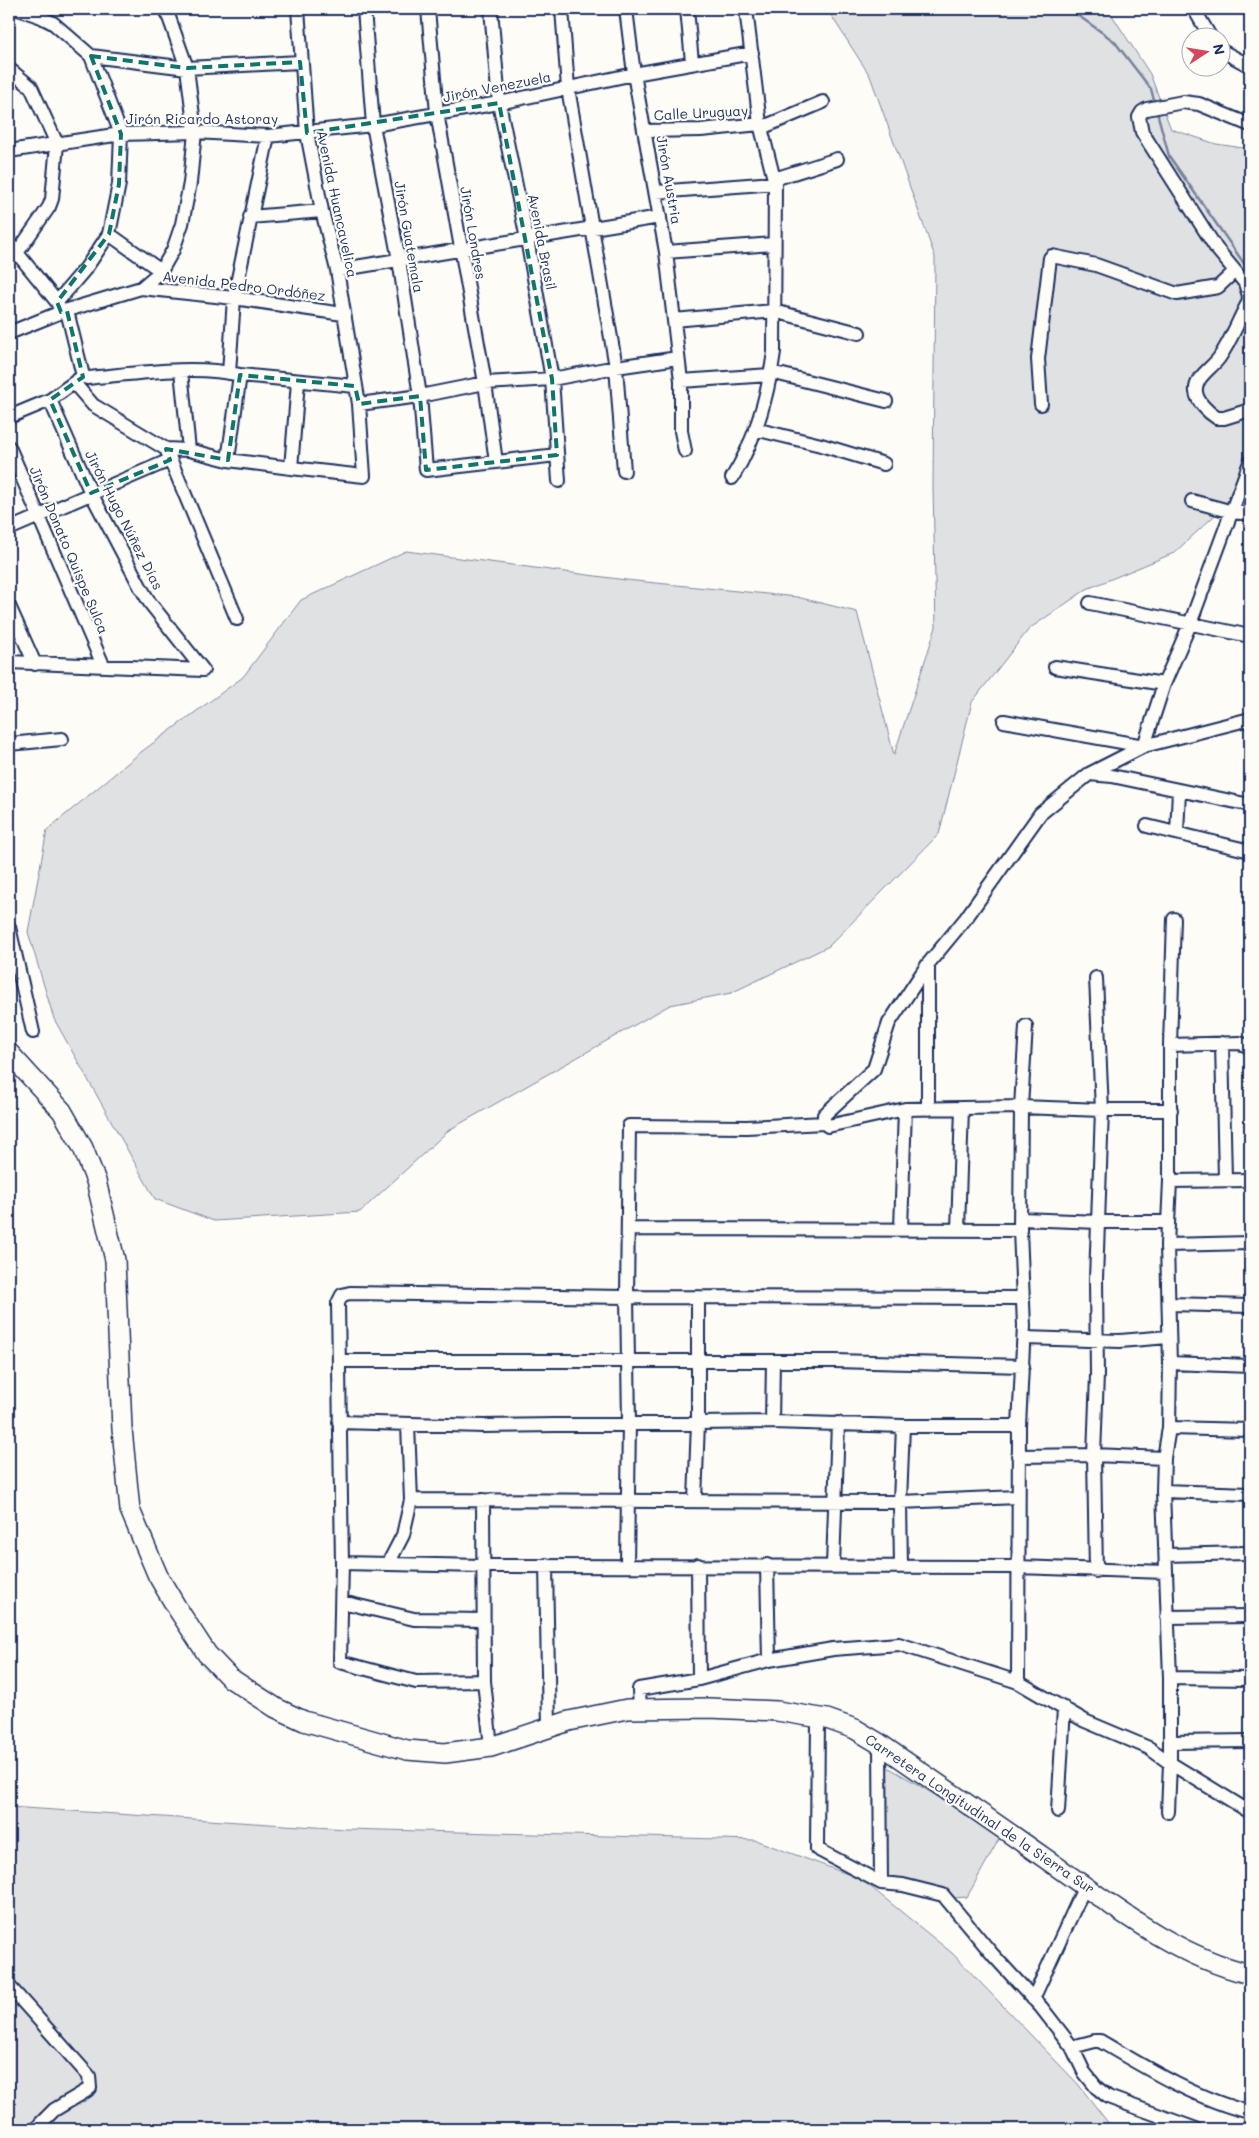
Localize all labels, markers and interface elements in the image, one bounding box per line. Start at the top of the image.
north arrow [1182,28,1232,78]
text: N [1209,42,1230,56]
street label: Jirón Venezuela [441,67,553,106]
street label: Calle Uruguay [653,101,749,124]
street label: Jirón Ricardo Astoray [126,109,278,128]
street label: Avenida Huancavelica [313,128,362,279]
street label: Jirón Austria [652,134,687,226]
street label: Jirón Guatemala [390,180,429,294]
street label: Jirón Londres [456,185,491,281]
street label: Avenida Brasil [524,192,561,292]
street label: Avenida Pedro Ordóñez [162,266,327,305]
street label: Jirón Hugo Núñez Días [81,447,168,593]
street label: Jirón Donato Quispe Sulca [25,463,113,637]
street label: Carretera Longitudinal de la Sierra Sur [862,1729,1099,1898]

